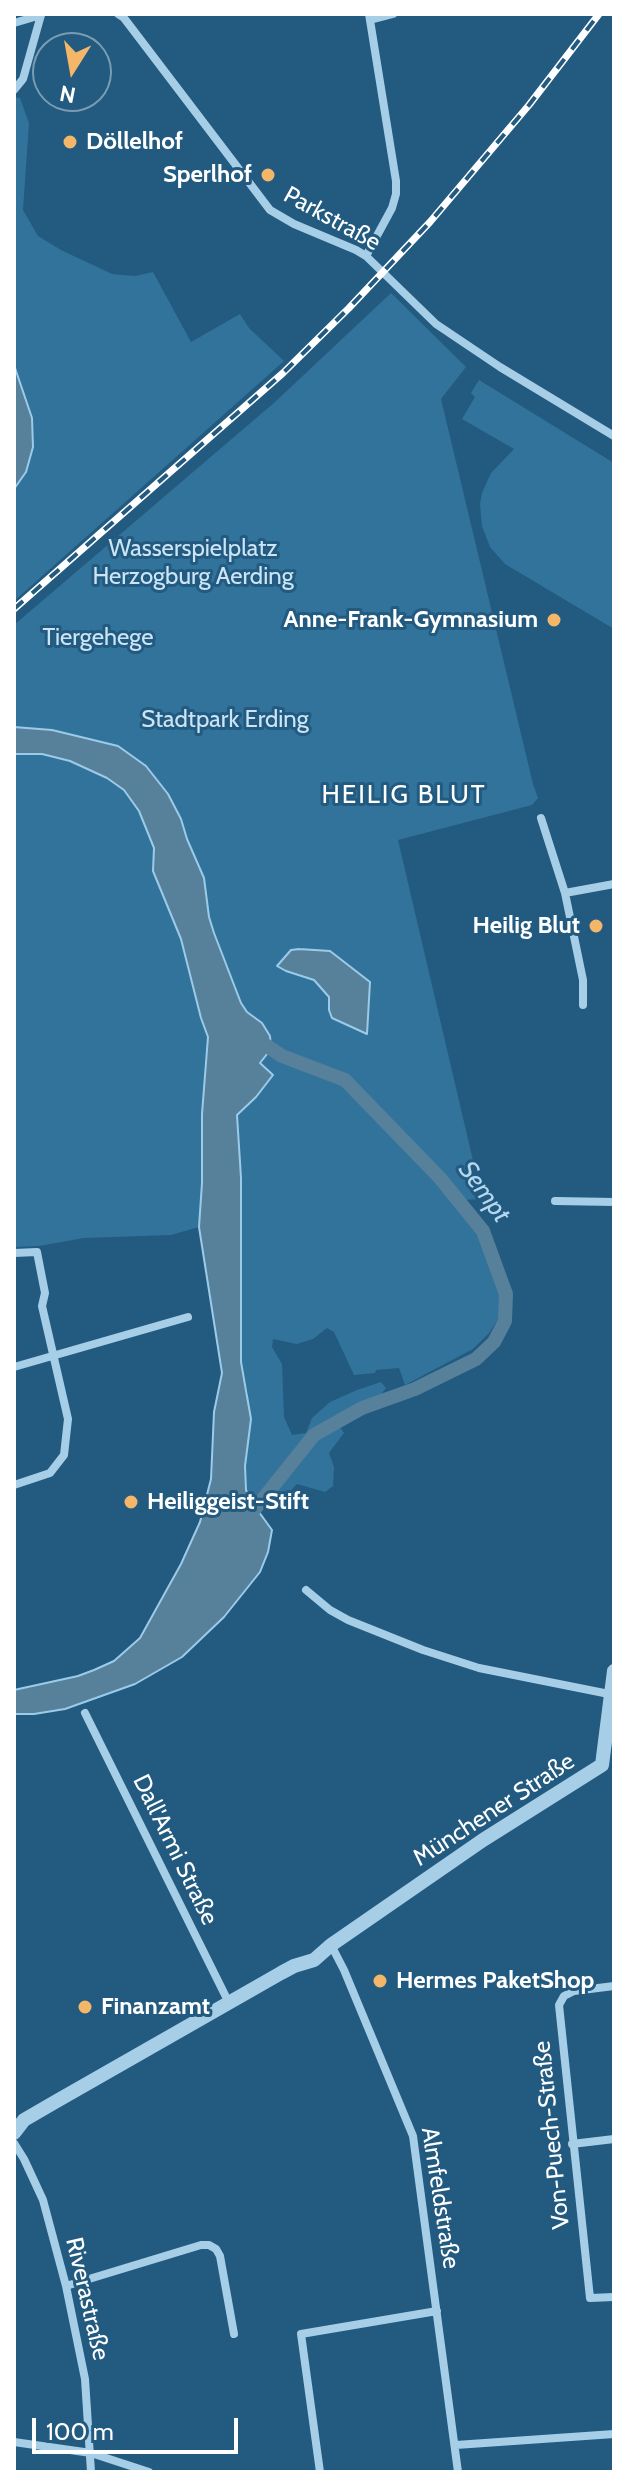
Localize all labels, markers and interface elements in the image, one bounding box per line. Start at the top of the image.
north arrow [32,32,112,112]
text: N [57,79,78,109]
place label: Döllelhof [86,128,183,156]
marker: Döllelhof [61,133,79,151]
place label: Sperlhof [163,161,252,189]
marker: Sperlhof [259,166,277,184]
street label: Parkstraße [279,181,385,257]
park label: Wasserspielplatz Herzogburg Aerding [92,535,294,591]
place label: Anne-Frank-Gymnasium [283,606,538,634]
marker: Anne-Frank-Gymnasium [545,611,563,629]
park label: Tiergehege [42,624,154,652]
park label: Stadtpark Erding [141,706,309,734]
district label: HEILIG BLUT [321,779,487,811]
place label: Heilig Blut [473,912,580,940]
marker: Heilig Blut [587,917,605,935]
water label: Sempt [451,1155,517,1229]
place label: Heiliggeist-Stift [147,1488,309,1516]
marker: Heiliggeist-Stift [122,1493,140,1511]
street label: Münchener Straße [408,1747,580,1873]
street label: Dall'Armi Straße [126,1770,224,1930]
place label: Hermes PaketShop [396,1967,594,1995]
marker: Hermes PaketShop [371,1972,389,1990]
place label: Finanzamt [101,1993,210,2021]
marker: Finanzamt [76,1998,94,2016]
street label: Von-Puech-Straße [528,2040,576,2230]
street label: Almfeldstraße [415,2125,465,2271]
street label: Riverastraße [59,2235,115,2363]
scale bar [36,2402,242,2452]
text: 100 m [46,2417,114,2446]

